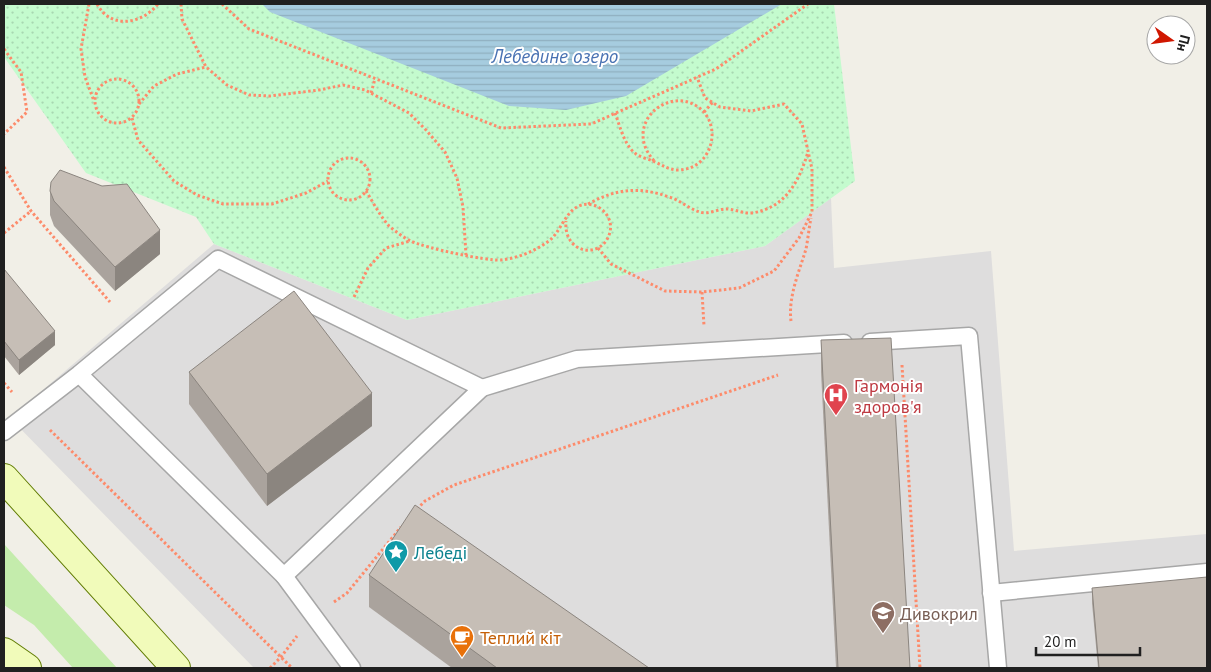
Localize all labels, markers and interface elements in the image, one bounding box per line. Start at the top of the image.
north arrow [1146,15,1196,65]
text: Пн [1173,33,1194,53]
water label: Лебедине озеро [491,44,618,68]
place label: Гармонія здоров'я [854,374,923,418]
hospital icon: Гармонія здоров'я [823,382,849,416]
place icon: Лебеді [383,539,409,573]
place label: Лебеді [413,541,467,564]
school or university icon: Дивокрил [870,600,896,634]
place label: Дивокрил [900,602,978,625]
cafe icon: Теплий кіт [449,624,475,658]
scale bar [1036,624,1140,656]
place label: Теплий кіт [480,626,561,649]
text: 20 m [1044,632,1077,651]

